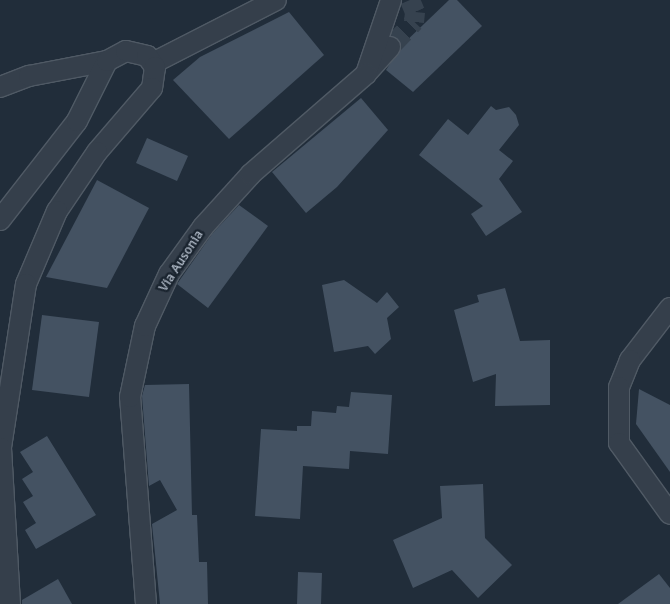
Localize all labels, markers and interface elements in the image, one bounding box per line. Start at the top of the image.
street label: Via Ausonia [155,227,207,295]

